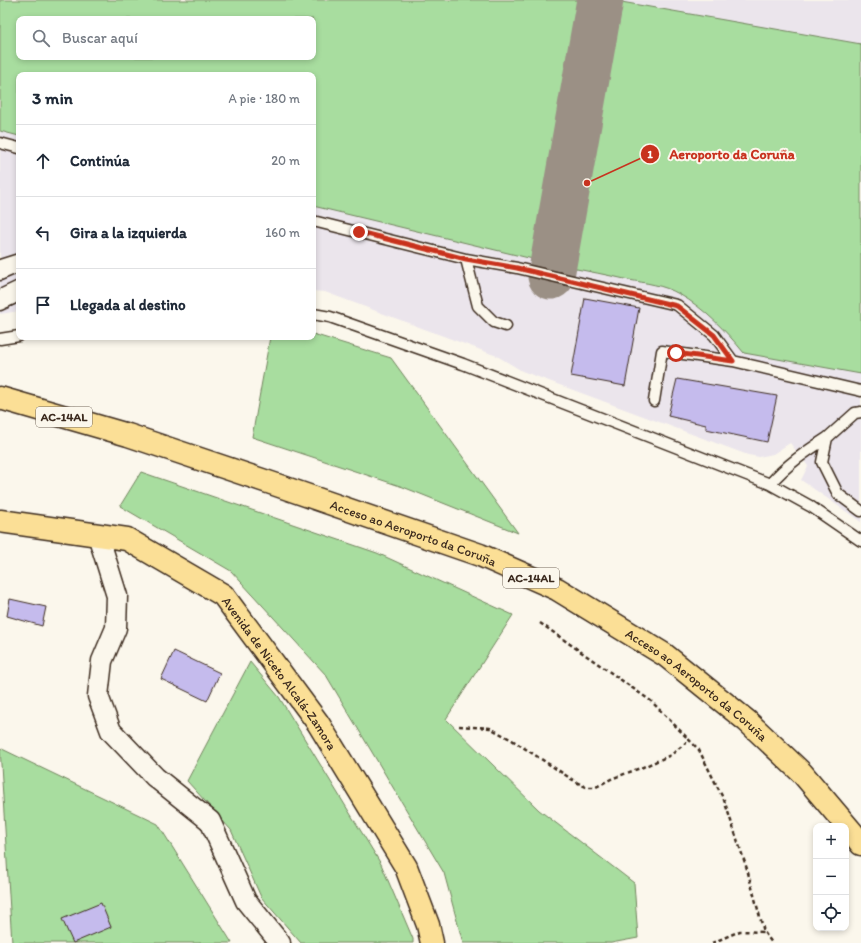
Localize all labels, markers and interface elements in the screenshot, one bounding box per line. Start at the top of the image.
search box [16,16,316,60]
icon: search [30,27,52,49]
text: Buscar aquí [62,29,138,47]
text: 3 min [32,88,73,108]
text: A pie · 180 m [228,91,300,106]
callout: Aeroporto da Coruña [640,141,803,167]
text: Aeroporto da Coruña [668,146,795,163]
text: 1 [647,147,653,161]
icon: ahead [32,150,54,172]
text: Continúa [70,152,130,170]
text: 20 m [271,153,300,168]
icon: left [32,222,54,244]
route end [350,223,368,241]
text: Gira a la izquierda [70,224,187,242]
text: 160 m [265,225,300,240]
icon: arrive [32,294,54,316]
text: Llegada al destino [70,296,186,314]
route start [667,344,685,362]
road number: AC-14AL [36,407,92,427]
street label: Acceso ao Aeroporto da Coruña [328,497,499,570]
road number: AC-14AL [503,568,559,588]
street label: Avenida de Niceto Alcalá-Zamora [219,594,340,753]
street label: Acceso ao Aeroporto da Coruña [623,626,771,745]
map controls [813,823,849,931]
button: + [813,823,849,859]
button: − [813,859,849,895]
button: locate [813,895,849,931]

